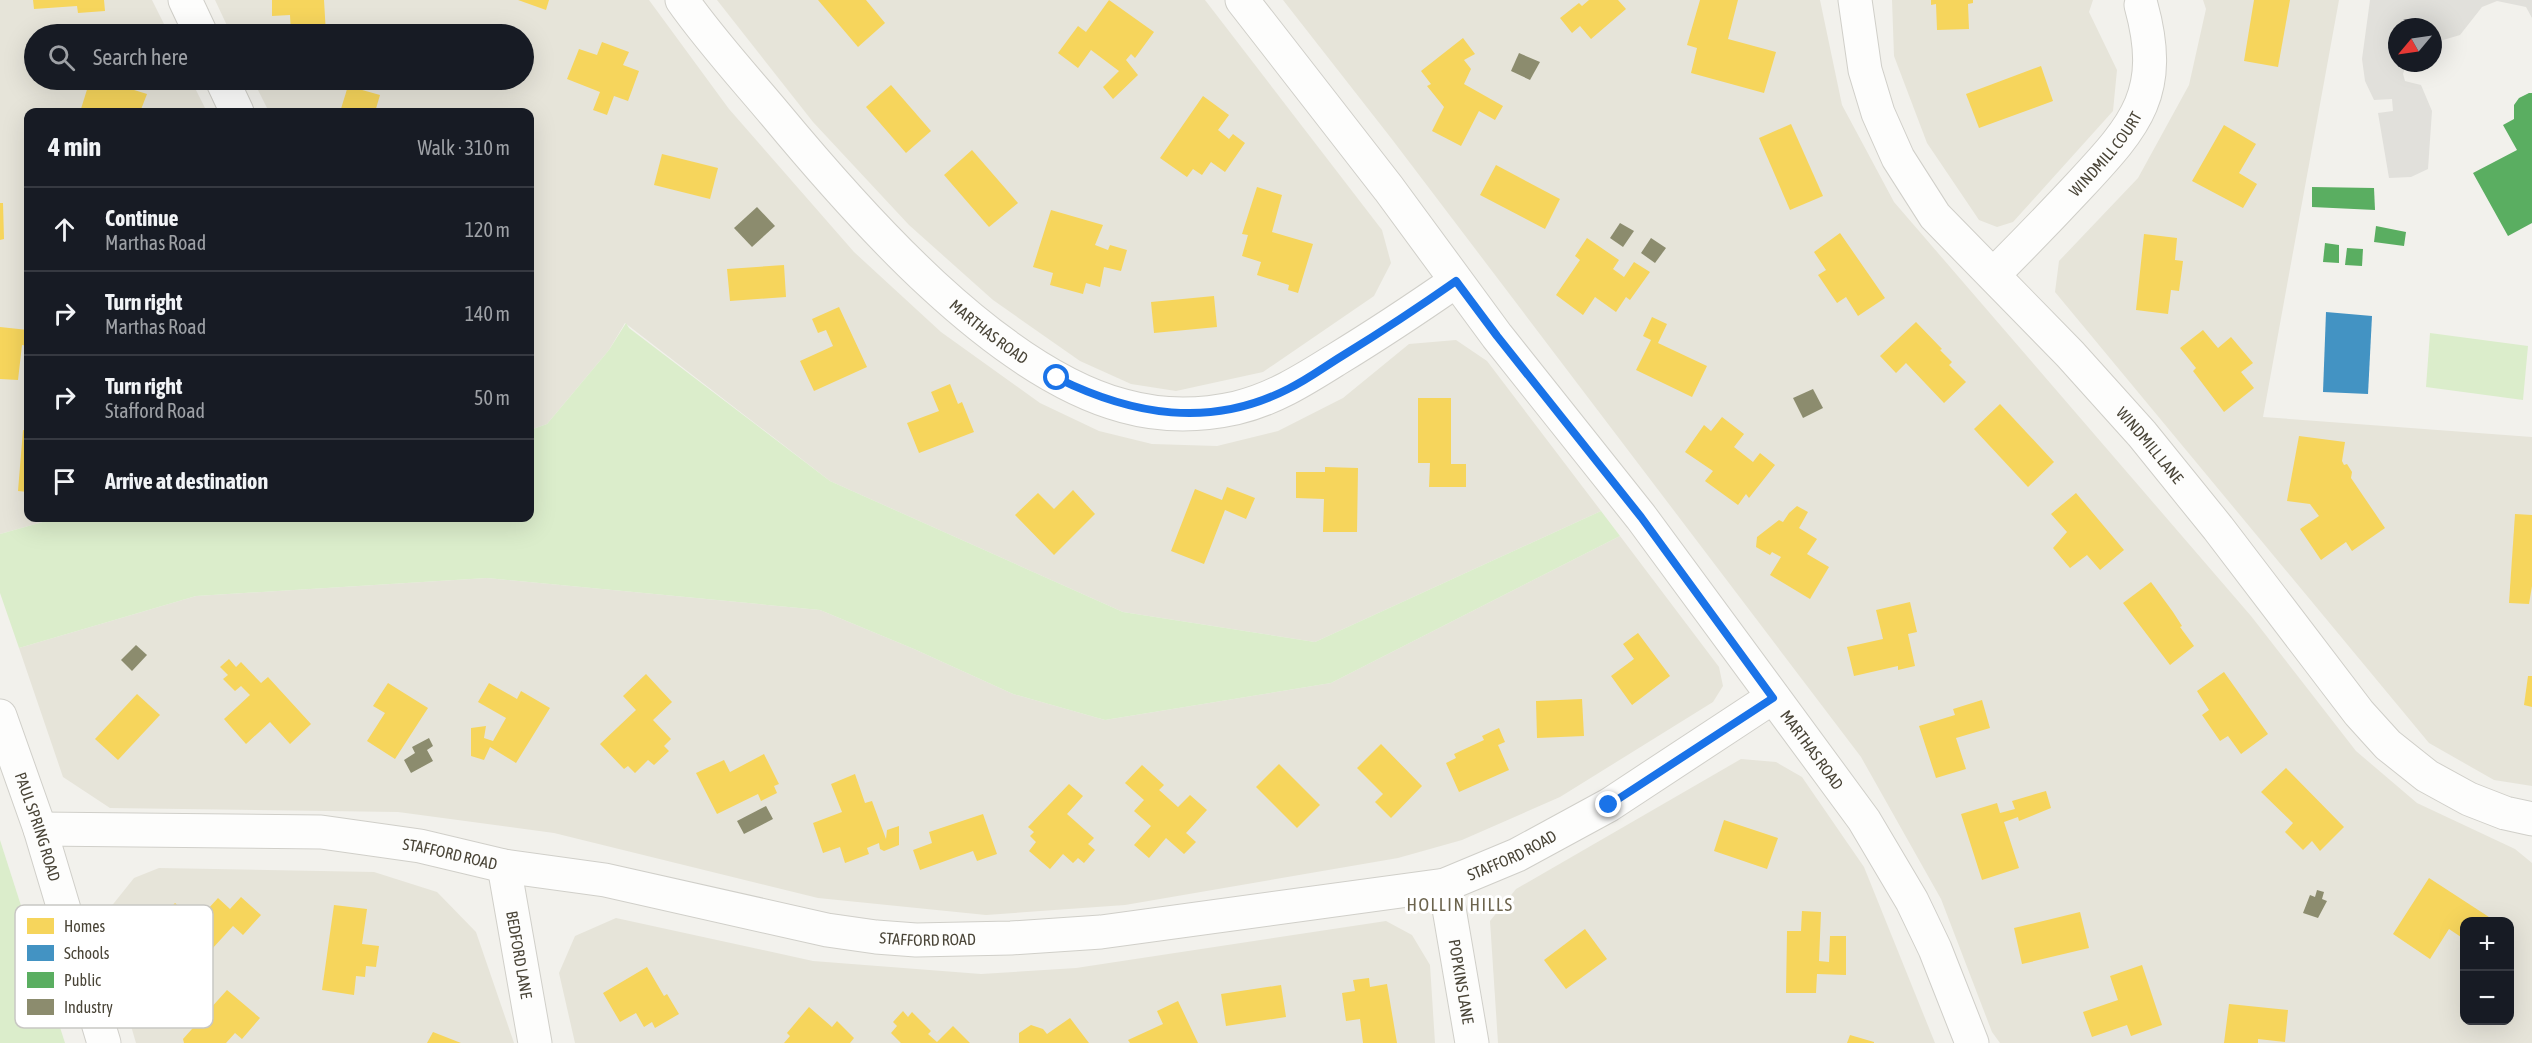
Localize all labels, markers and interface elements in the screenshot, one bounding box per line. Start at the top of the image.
north arrow [2388,18,2442,72]
search box [24,24,534,90]
icon: search [45,41,78,74]
text: Search here [93,44,188,70]
street label: WINDMILL COURT [2065,109,2145,200]
text: 4 min [48,132,101,162]
text: Walk · 310 m [418,136,510,159]
text: Continue [105,205,179,231]
icon: ahead [48,213,81,246]
text: 120 m [465,218,510,241]
text: Marthas Road [105,231,206,254]
text: Turn right [105,289,182,315]
street label: MARTHAS ROAD [946,296,1032,367]
icon: right [48,297,81,330]
text: 140 m [465,302,510,325]
text: Marthas Road [105,315,206,338]
route start [1043,364,1069,390]
text: Turn right [105,373,182,399]
icon: right [48,381,81,414]
text: 50 m [474,386,510,409]
text: Stafford Road [105,399,205,422]
street label: WINDMILL LANE [2113,403,2187,487]
icon: arrive [48,465,81,498]
text: Arrive at destination [105,468,268,494]
street label: MARTHAS ROAD [1777,707,1847,793]
street label: PAUL SPRING ROAD [12,770,64,883]
route end [1595,791,1621,817]
street label: STAFFORD ROAD [1465,826,1559,884]
street label: STAFFORD ROAD [402,835,499,873]
district label: HOLLIN HILLS [1406,894,1514,915]
legend [15,905,213,1028]
street label: BEDFORD LANE [503,909,536,1000]
text: Homes [64,917,106,935]
map controls [2460,917,2514,1025]
button: + [2460,917,2514,971]
street label: STAFFORD ROAD [879,928,976,949]
street label: POPKINS LANE [1445,938,1478,1026]
text: Schools [64,944,110,962]
text: Public [64,971,101,989]
button: − [2460,971,2514,1025]
text: Industry [64,998,113,1017]

